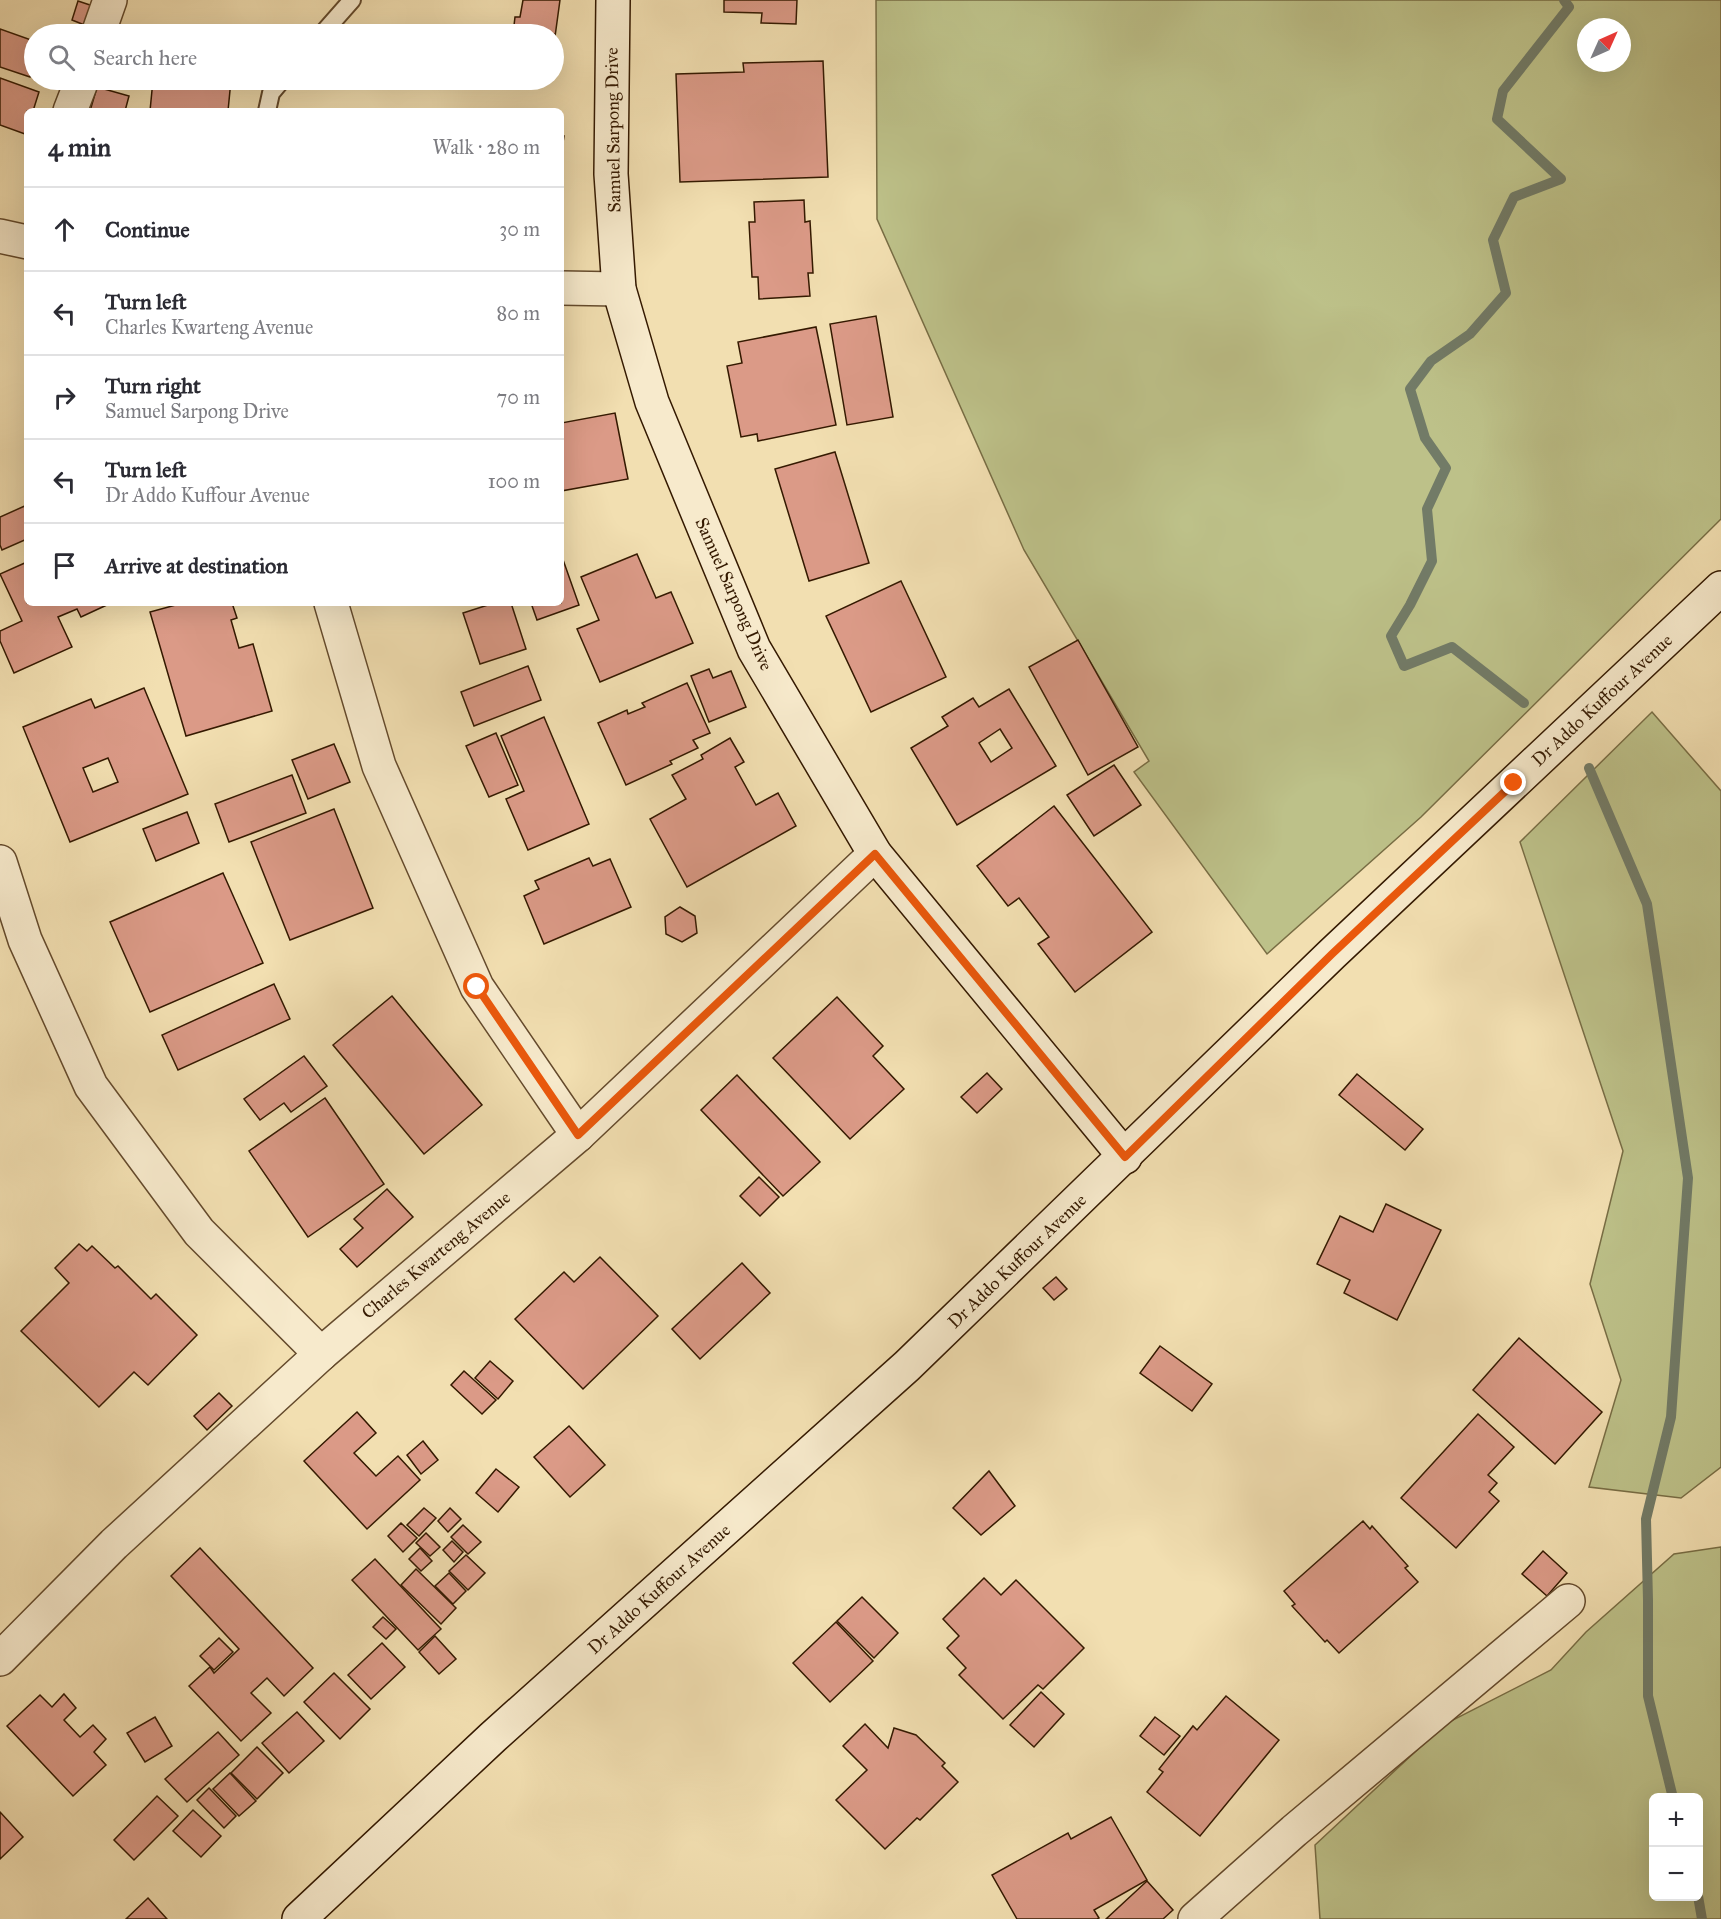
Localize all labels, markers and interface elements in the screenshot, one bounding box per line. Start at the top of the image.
north arrow [1577,18,1631,72]
search box [24,24,564,90]
icon: search [45,41,78,74]
text: Search here [93,44,197,71]
street label: Samuel Sarpong Drive [601,47,626,213]
text: 4 min [48,131,111,163]
text: Walk · 280 m [433,135,540,159]
icon: ahead [48,213,81,246]
text: Continue [105,216,190,243]
text: 30 m [499,217,540,241]
text: Turn left [105,288,187,315]
icon: left [48,297,81,330]
text: 80 m [497,301,540,325]
text: Charles Kwarteng Avenue [105,315,313,339]
text: Turn right [105,372,201,399]
icon: right [48,381,81,414]
text: 70 m [497,385,540,409]
text: Samuel Sarpong Drive [105,399,289,423]
text: Turn left [105,456,187,483]
icon: left [48,465,81,498]
text: 100 m [488,469,540,493]
text: Dr Addo Kuffour Avenue [105,483,310,507]
street label: Samuel Sarpong Drive [689,514,778,674]
icon: arrive [48,549,81,582]
text: Arrive at destination [105,552,288,579]
street label: Dr Addo Kuffour Avenue [1527,629,1677,771]
route end [1500,769,1526,795]
route start [463,973,489,999]
street label: Charles Kwarteng Avenue [357,1186,516,1324]
street label: Dr Addo Kuffour Avenue [943,1189,1091,1333]
street label: Dr Addo Kuffour Avenue [583,1519,735,1659]
map controls [1649,1793,1703,1901]
button: + [1649,1793,1703,1847]
button: − [1649,1847,1703,1901]

